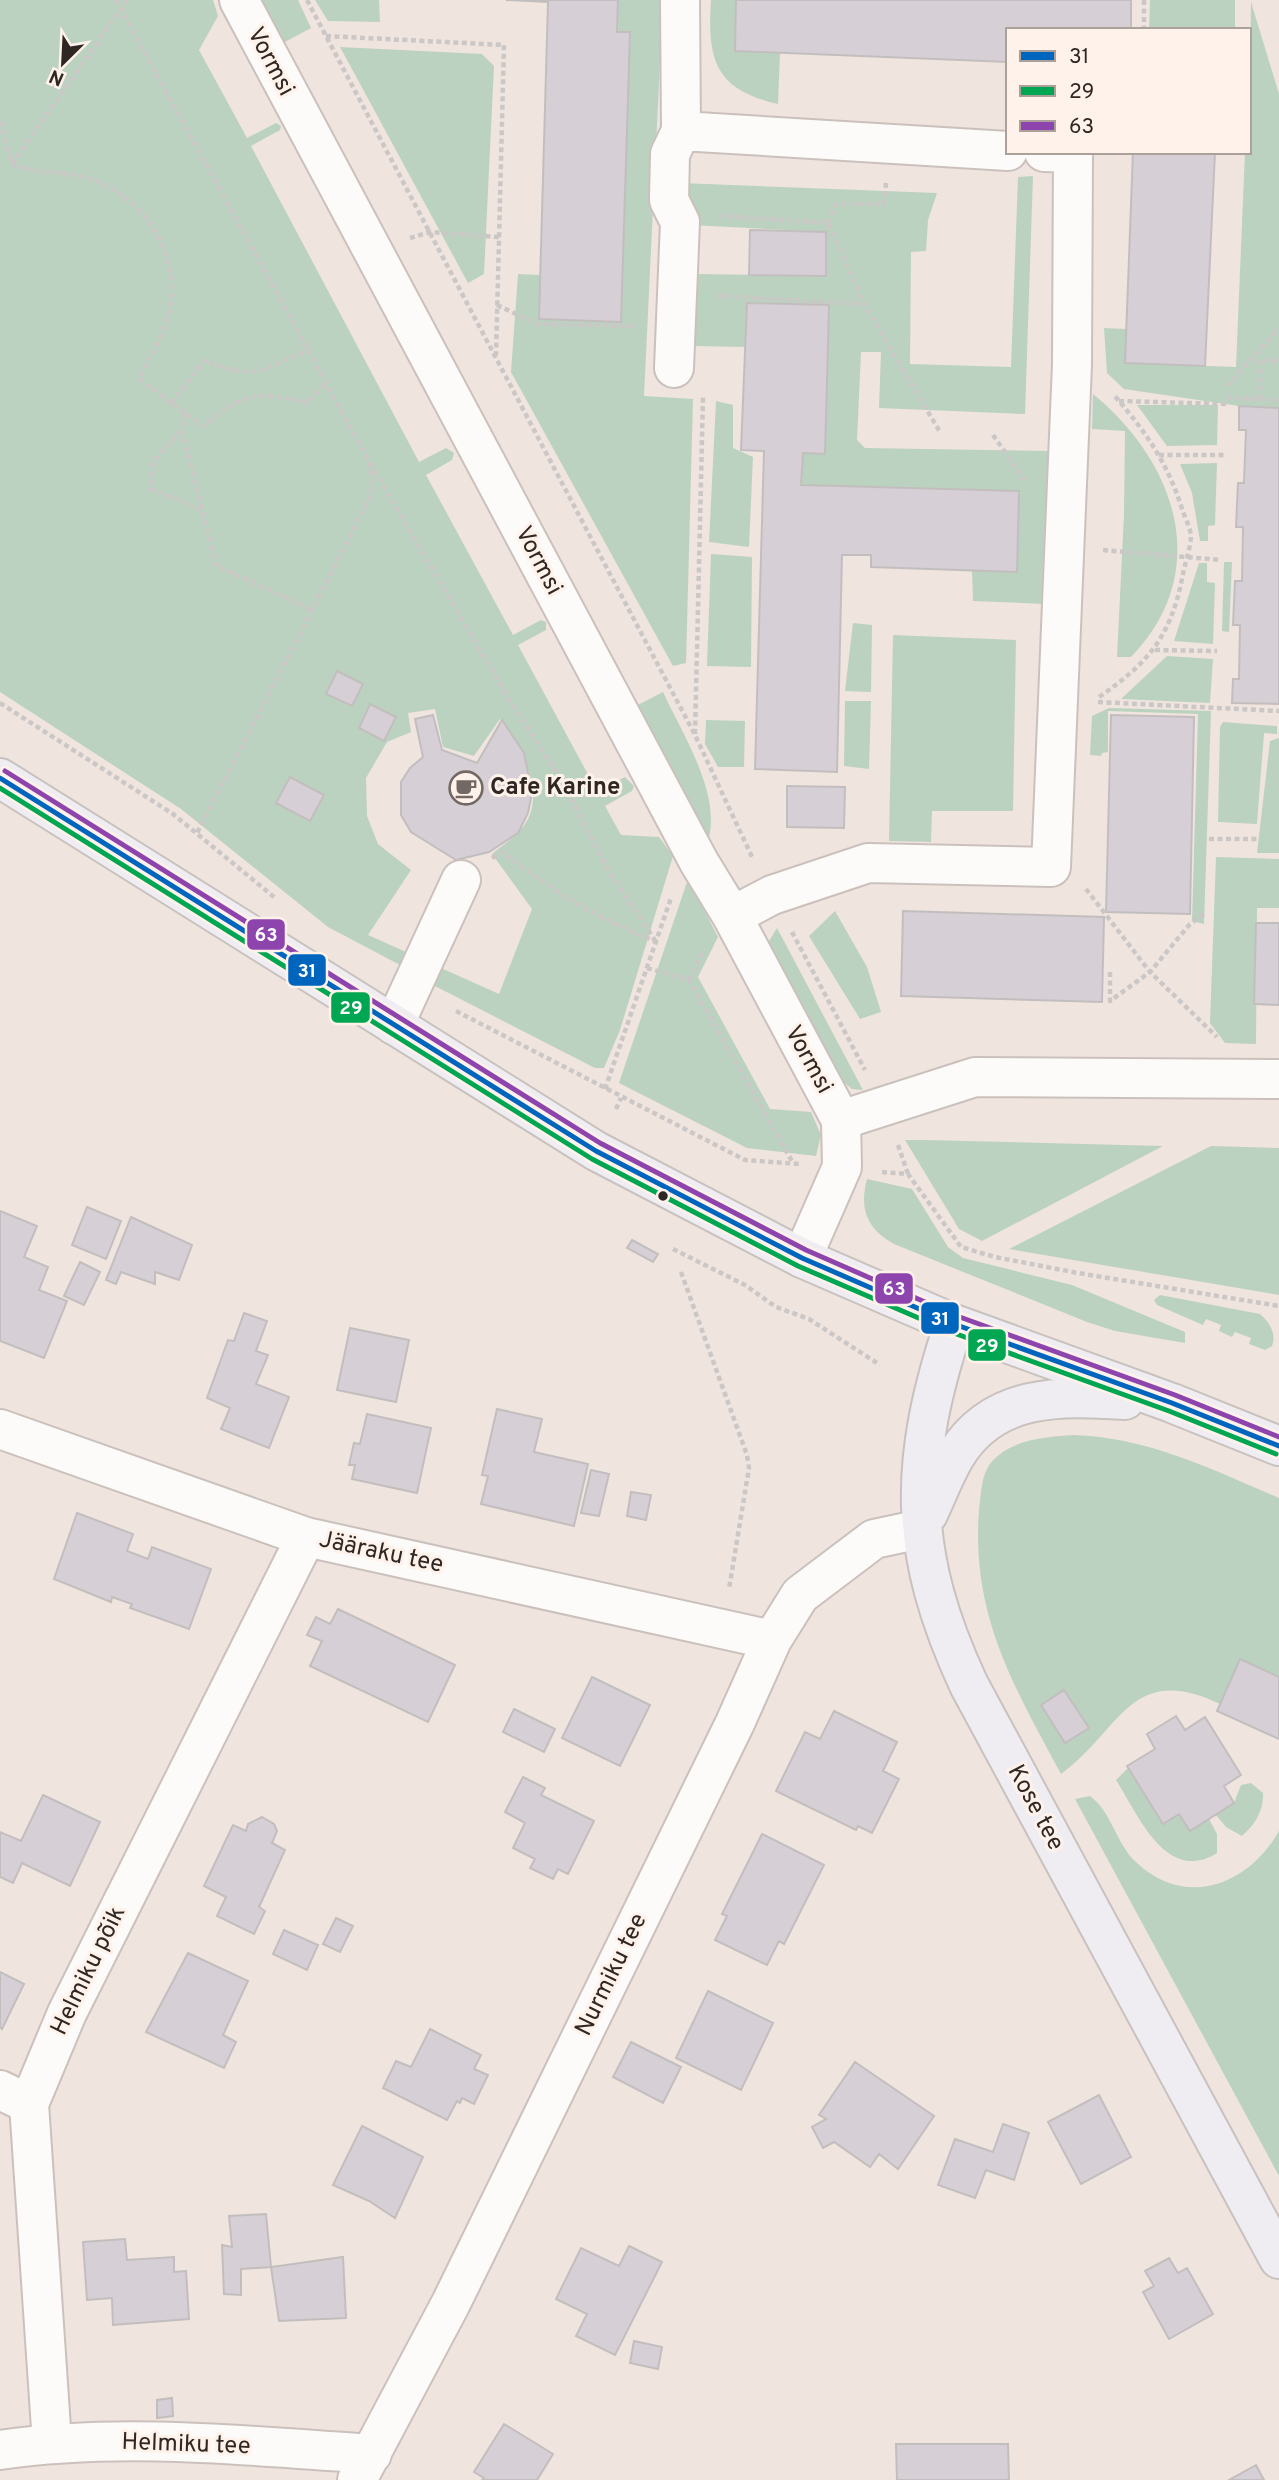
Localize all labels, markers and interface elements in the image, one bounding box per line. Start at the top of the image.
street label: Vormsi [239,22,301,102]
north arrow [28,28,98,98]
legend [1006,28,1251,154]
text: 31 [1069,44,1089,71]
text: N [46,63,68,90]
text: 29 [1069,79,1094,106]
text: 63 [1069,114,1094,141]
street label: Vormsi [507,521,569,601]
cafe icon: Cafe Karine [447,769,485,807]
place label: Cafe Karine [490,773,620,803]
line badge: 63 [246,918,286,951]
text: 63 [254,924,278,948]
line badge: 31 [287,953,327,987]
text: 31 [298,960,316,984]
line badge: 29 [330,991,371,1024]
text: 29 [339,997,363,1021]
street label: Vormsi [777,1021,839,1099]
unlabelled marker [656,1189,670,1203]
line badge: 63 [874,1272,914,1305]
text: 63 [882,1278,906,1302]
line badge: 31 [920,1301,960,1335]
text: 31 [931,1308,949,1332]
line badge: 29 [967,1328,1007,1362]
text: 29 [975,1335,999,1359]
street label: Jääraku tee [316,1525,446,1581]
street label: Kose tee [1000,1760,1070,1856]
street label: Helmiku põik [45,1902,133,2040]
street label: Nurmiku tee [569,1909,655,2041]
street label: Helmiku tee [121,2428,251,2462]

